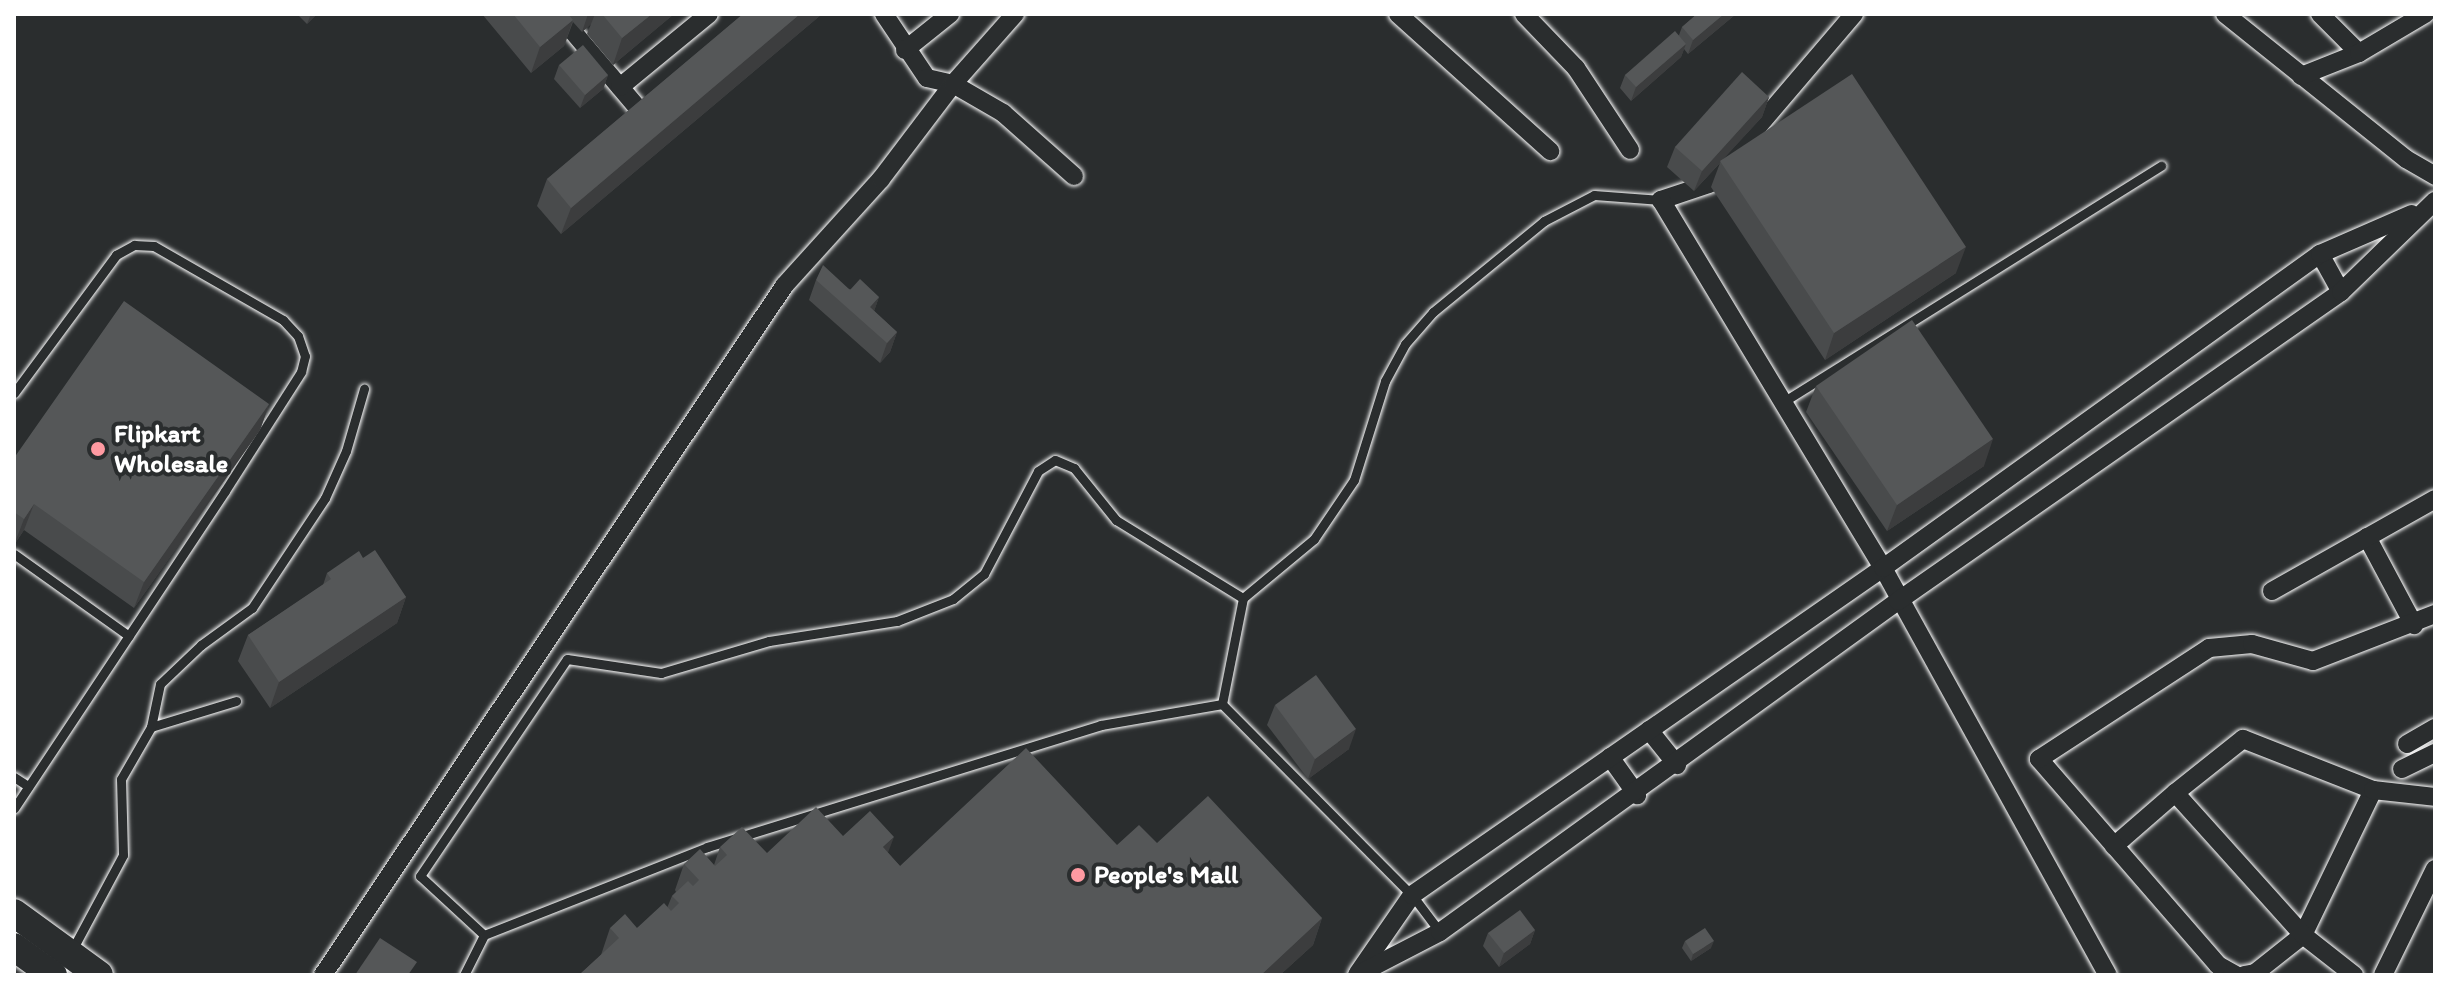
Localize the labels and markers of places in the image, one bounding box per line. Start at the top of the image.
place label: Flipkart Wholesale [114,418,228,480]
marker: Flipkart Wholesale [89,440,107,458]
place label: People's Mall [1094,859,1238,891]
marker: People's Mall [1069,866,1087,884]

